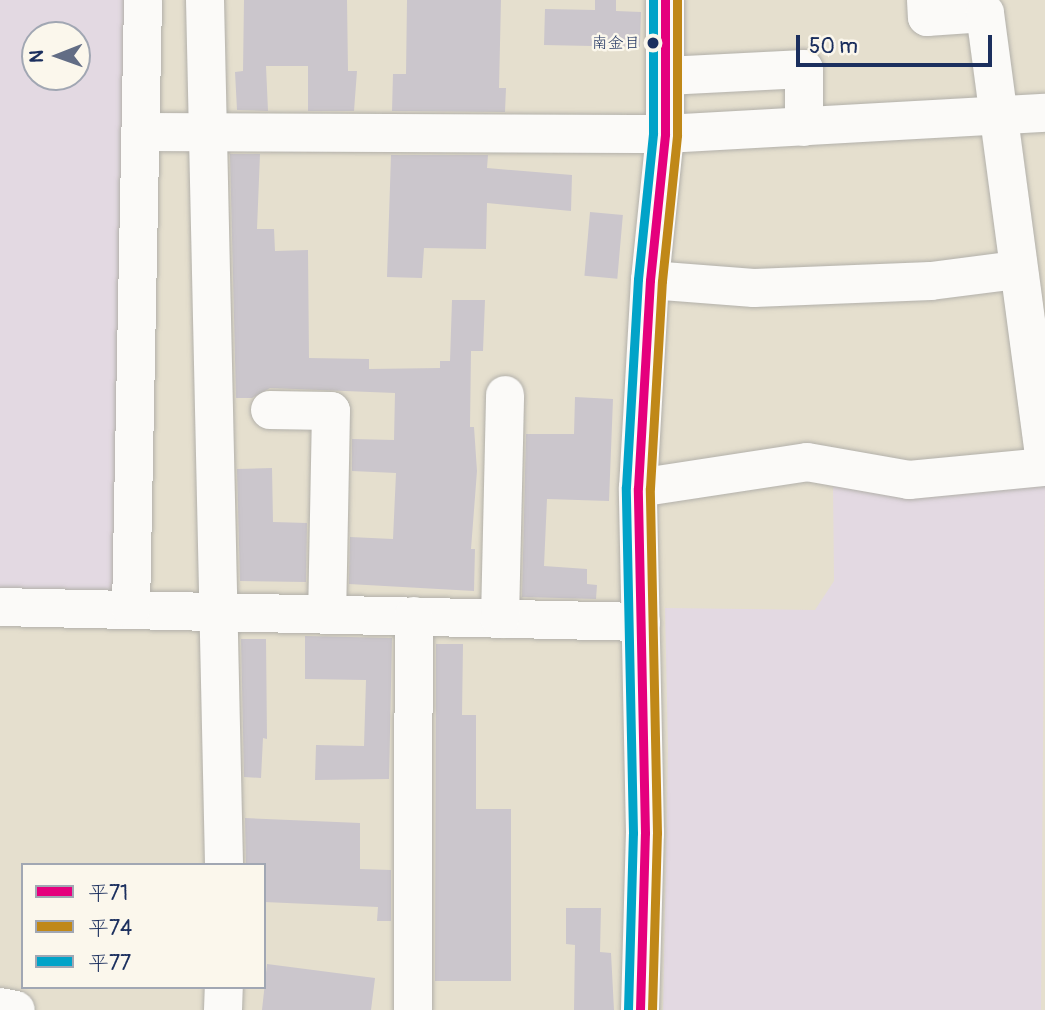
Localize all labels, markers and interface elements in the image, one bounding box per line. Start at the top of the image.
north arrow [21,21,91,91]
scale bar [800,21,996,65]
place label: 南金目 [592,33,640,53]
text: 50 m [809,33,858,60]
marker: 南金目 [646,36,660,50]
text: N [25,50,49,63]
legend [21,863,266,989]
text: 平71 [88,880,128,907]
text: 平74 [88,915,132,942]
text: 平77 [88,950,131,977]

